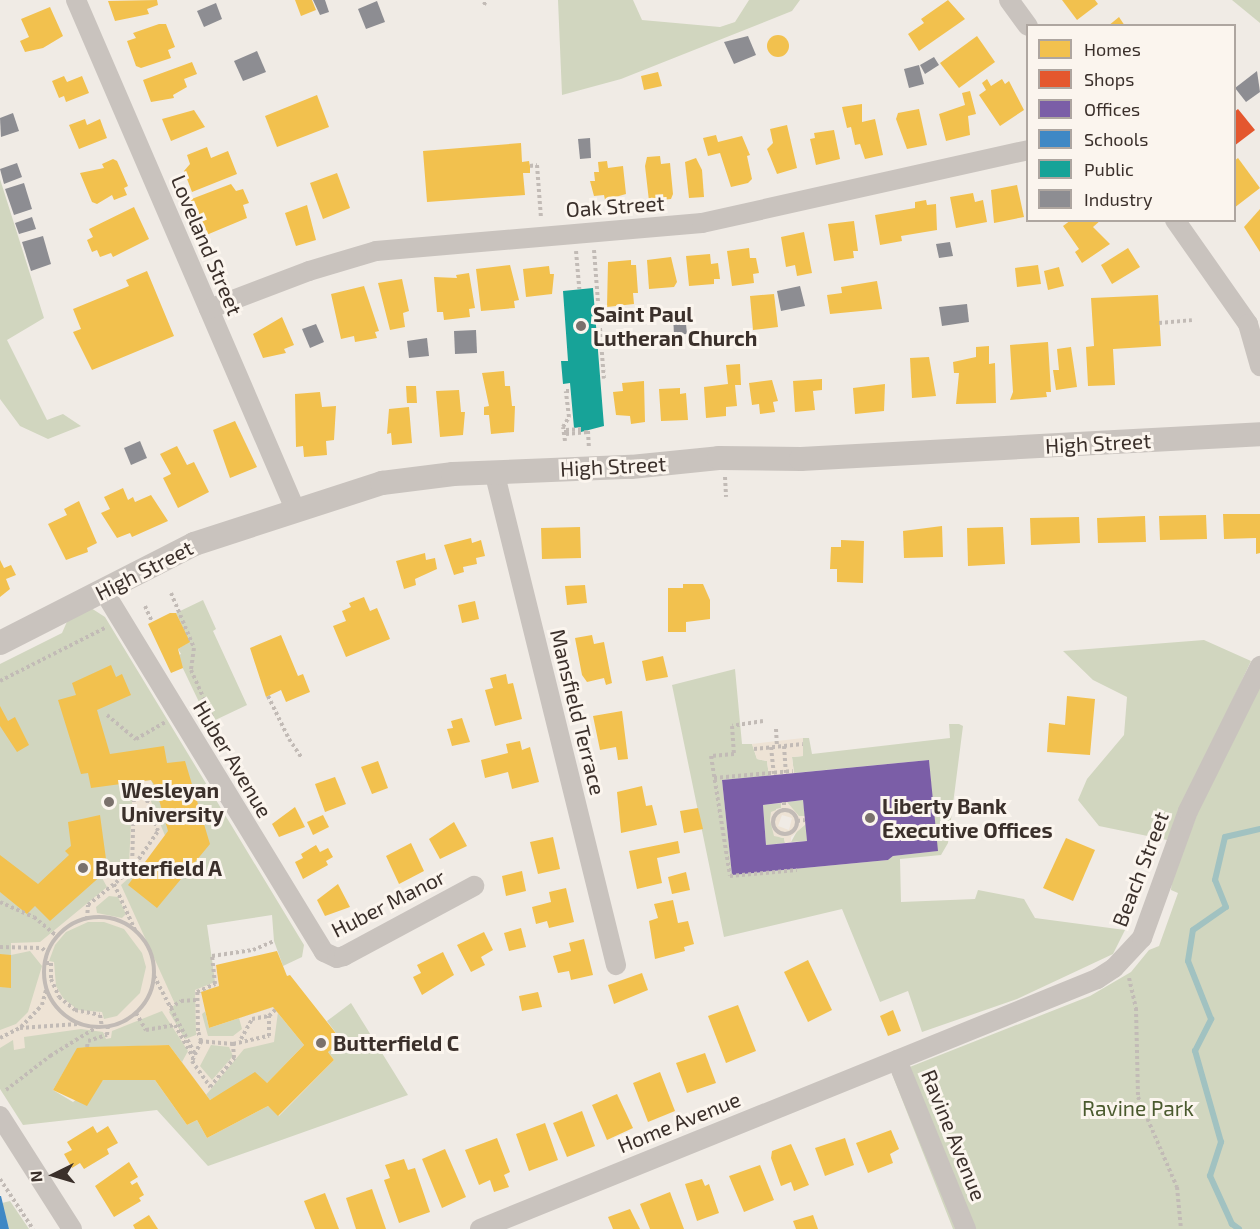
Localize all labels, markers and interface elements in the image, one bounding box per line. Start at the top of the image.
legend [1026,24,1236,222]
text: Homes [1084,38,1141,60]
text: Shops [1084,68,1134,90]
text: Offices [1084,98,1140,120]
text: Schools [1084,128,1148,150]
text: Public [1084,158,1134,180]
street label: Loveland Street [166,171,248,319]
text: Industry [1084,188,1153,210]
street label: Oak Street [565,190,665,222]
place label: Saint Paul Lutheran Church [593,301,757,351]
marker: Saint Paul Lutheran Church [574,319,588,333]
street label: High Street [1044,428,1152,458]
street label: High Street [559,451,667,481]
street label: High Street [91,535,197,605]
street label: Mansfield Terrace [545,626,611,798]
street label: Huber Avenue [188,696,278,822]
place label: Wesleyan University [121,777,224,827]
place label: Liberty Bank Executive Offices [882,793,1053,843]
marker: Wesleyan University [102,795,116,809]
street label: Beach Street [1106,808,1174,930]
marker: Liberty Bank Executive Offices [863,811,877,825]
place label: Butterfield A [95,855,222,881]
marker: Butterfield A [76,861,90,875]
street label: Huber Manor [327,863,449,943]
place label: Butterfield C [333,1030,459,1056]
marker: Butterfield C [314,1036,328,1050]
street label: Ravine Avenue [916,1066,992,1204]
street label: Home Avenue [614,1086,744,1158]
park label: Ravine Park [1082,1095,1194,1121]
north arrow [24,1145,84,1205]
text: N [26,1170,46,1183]

